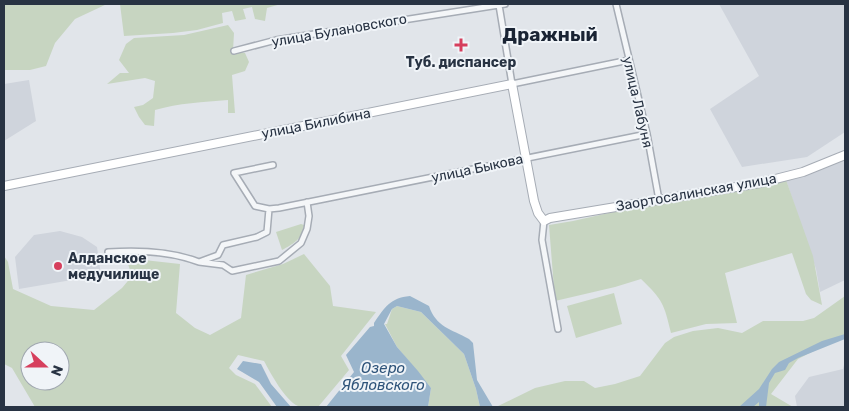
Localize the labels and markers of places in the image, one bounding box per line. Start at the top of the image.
marker: Туб. диспансер [454,38,468,52]
place label: Туб. диспансер [406,54,516,71]
place label: Алданское медучилище [68,250,159,283]
marker: Алданское медучилище [52,260,64,272]

